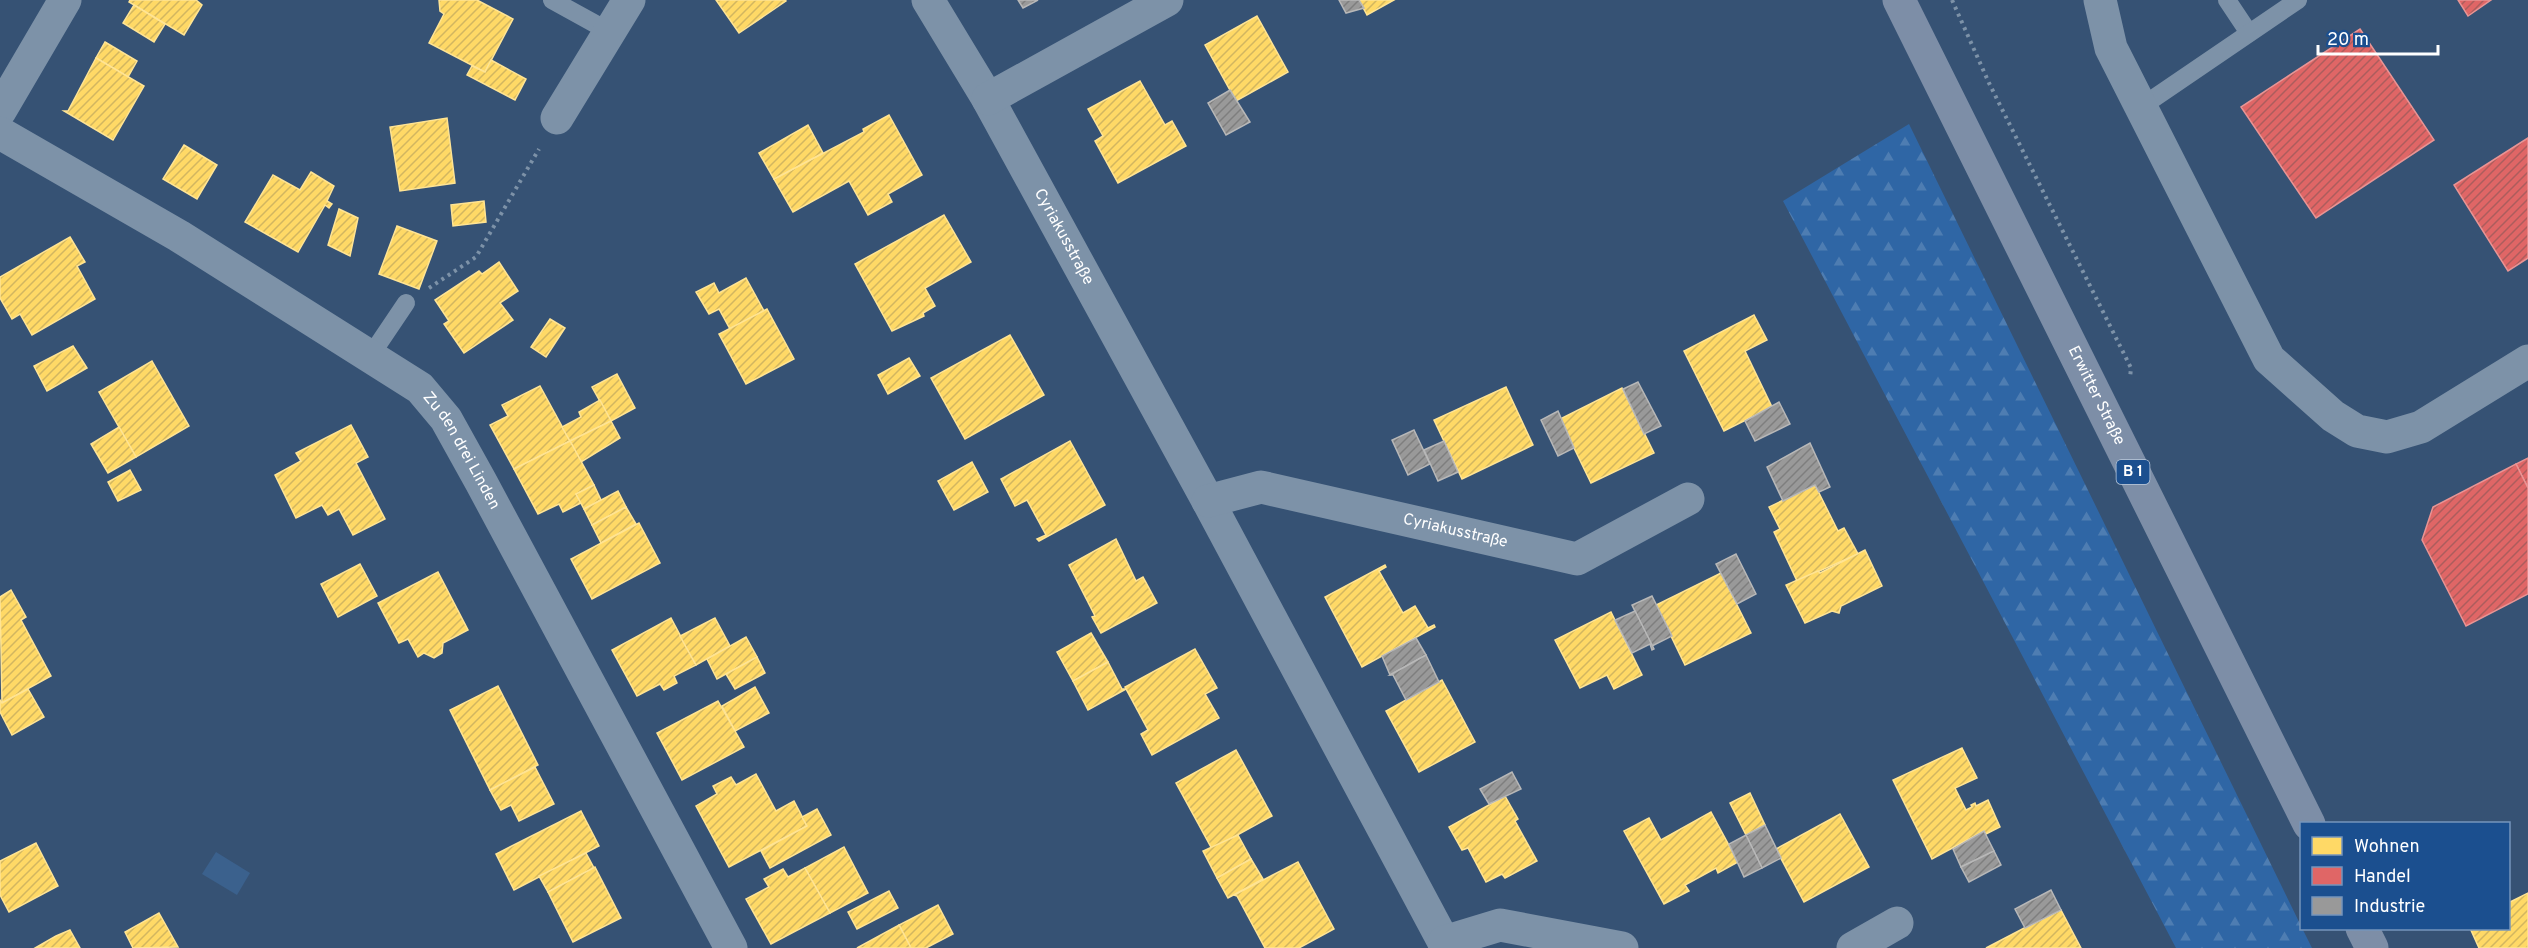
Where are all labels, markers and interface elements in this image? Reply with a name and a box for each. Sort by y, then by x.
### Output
scale bar [2318,18,2438,56]
text: 20 m [2327,29,2369,52]
street label: Cyriakusstraße [1029,185,1098,289]
street label: Erwitter Straße [2063,343,2129,449]
street label: Zu den drei Linden [418,388,504,513]
road number: B 1 [2116,460,2150,484]
street label: Cyriakusstraße [1401,510,1510,553]
legend [2300,822,2510,930]
text: Wohnen [2354,836,2420,859]
text: Handel [2354,866,2411,889]
text: Industrie [2354,896,2425,919]

